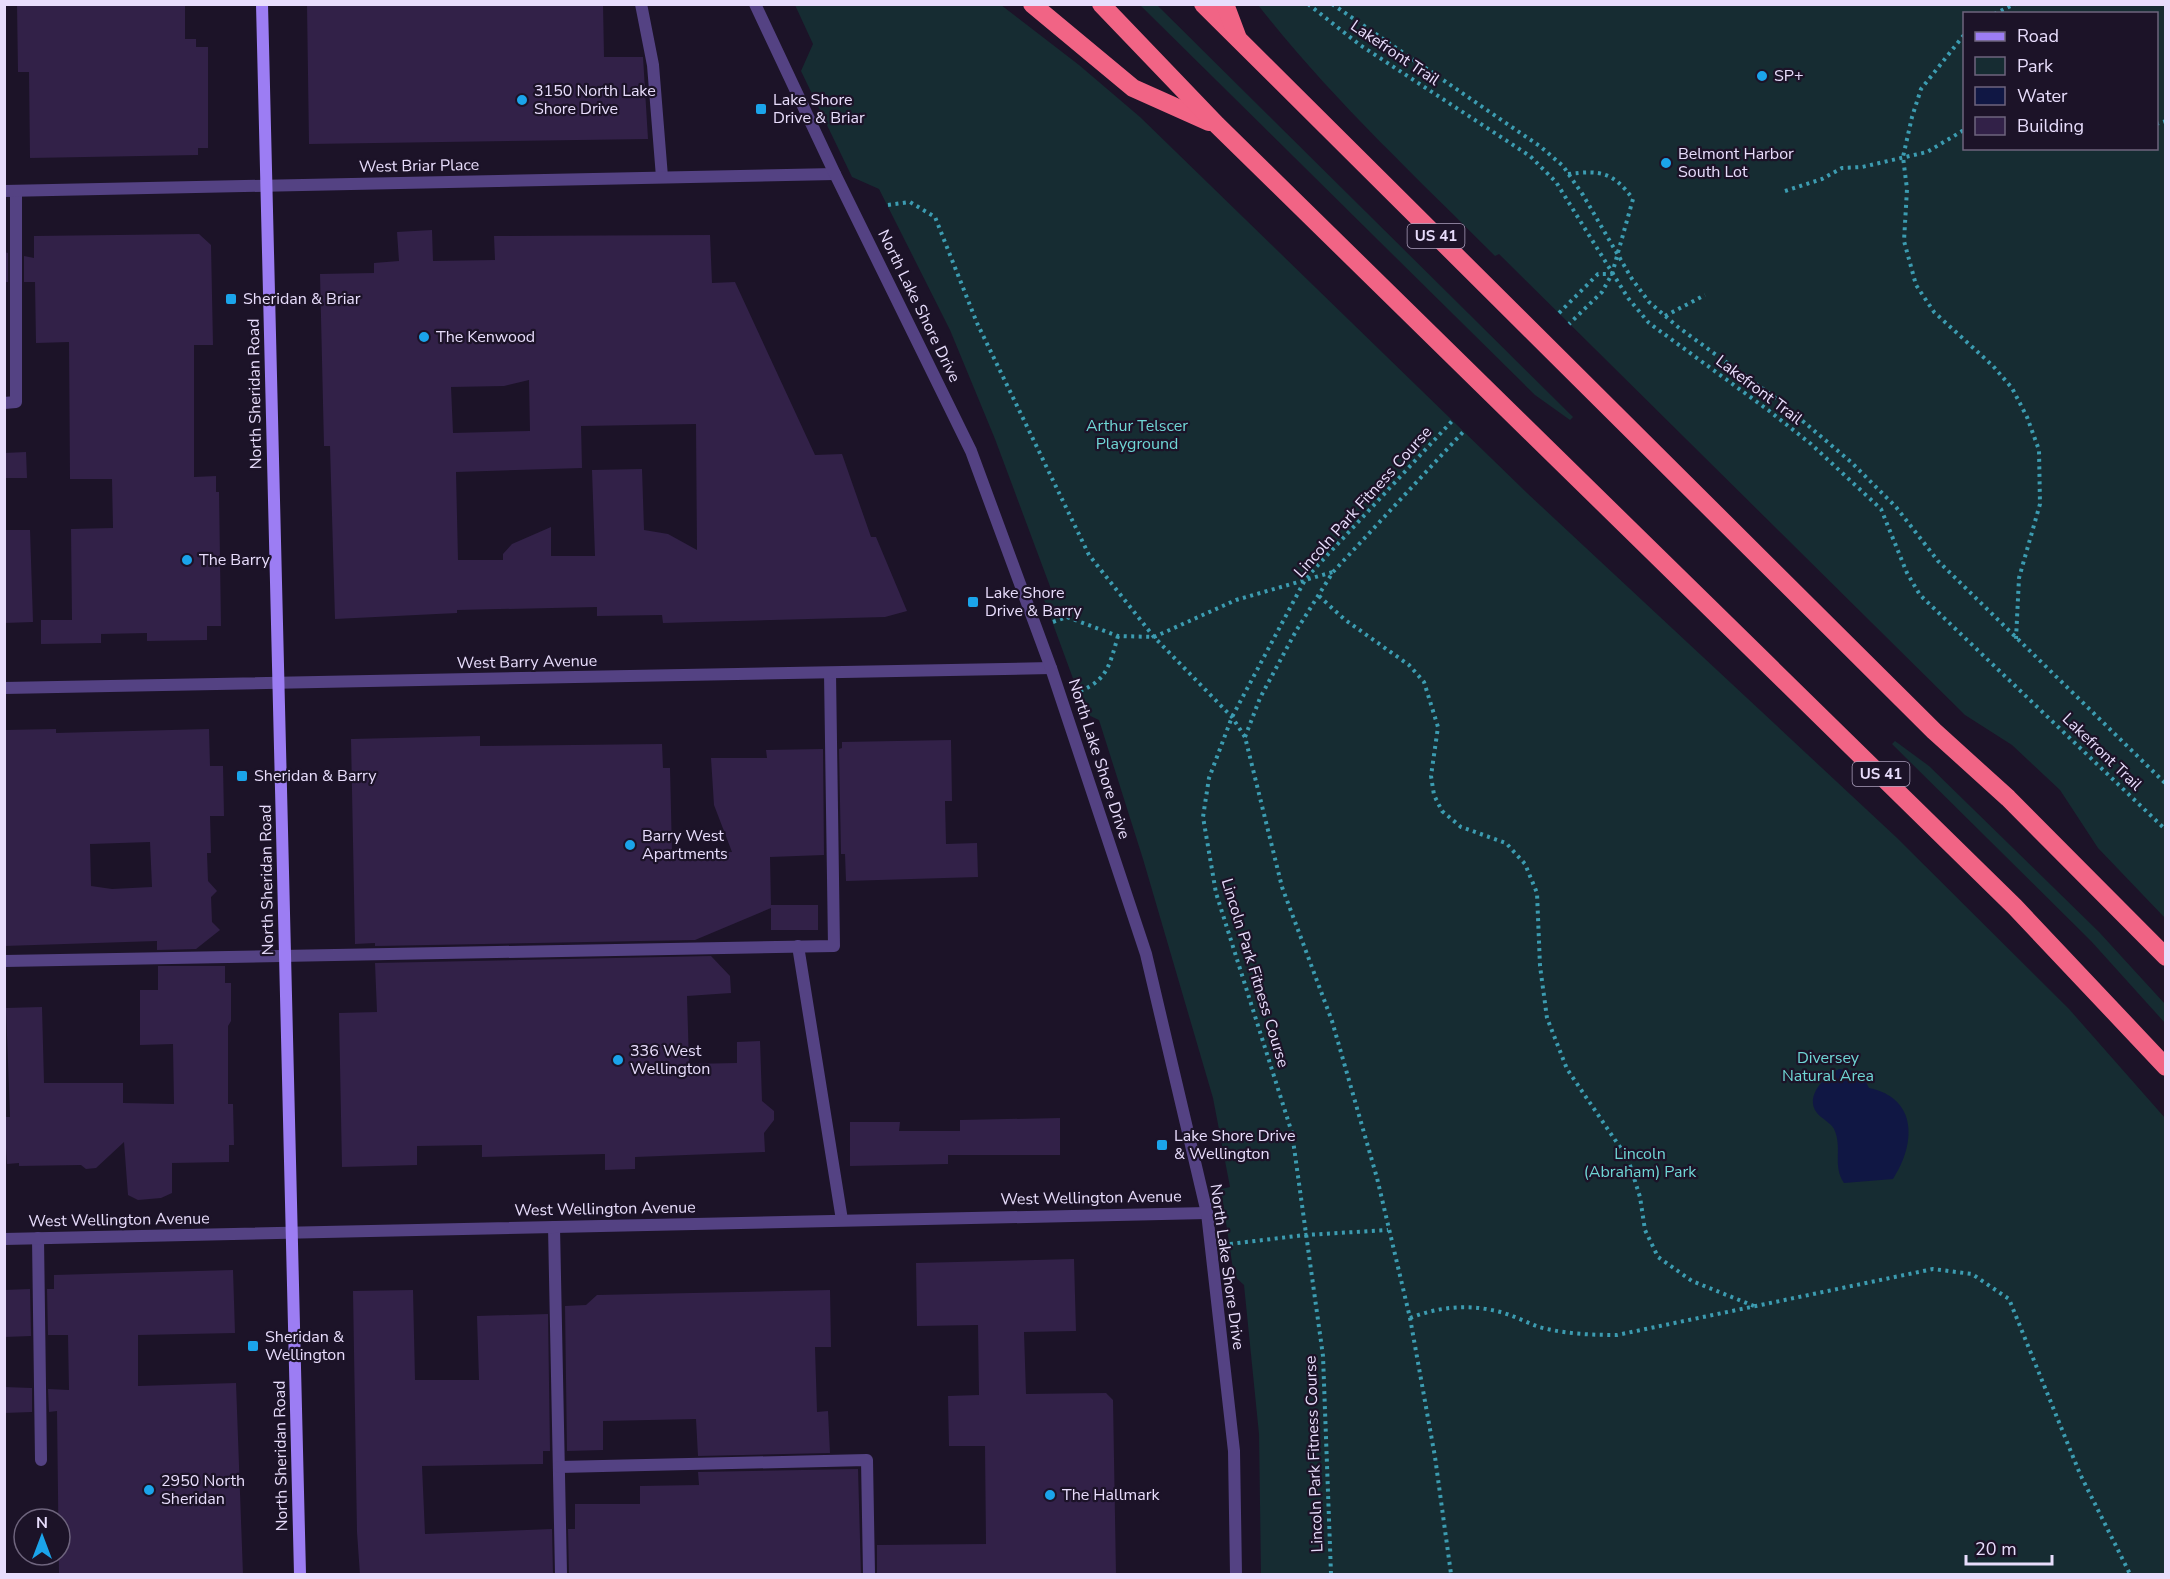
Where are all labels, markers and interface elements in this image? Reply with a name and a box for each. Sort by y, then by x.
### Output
legend [1963,12,2158,150]
street label: Lakefront Trail [1346,15,1444,91]
text: Road [2017,24,2059,48]
text: Park [2017,54,2054,78]
place label: SP+ [1774,65,1804,87]
marker: SP+ [1755,69,1769,83]
place label: 3150 North Lake Shore Drive [534,80,656,120]
text: Water [2017,84,2068,108]
place label: Lake Shore Drive & Briar [773,89,865,129]
marker: 3150 North Lake Shore Drive [515,93,529,107]
marker: Lake Shore Drive & Briar [754,102,768,116]
text: Building [2017,114,2084,138]
place label: Belmont Harbor South Lot [1678,143,1794,183]
street label: West Briar Place [359,154,479,178]
marker: Belmont Harbor South Lot [1659,156,1673,170]
road number: US 41 [1408,224,1464,248]
street label: North Lake Shore Drive [872,226,966,386]
place label: Sheridan & Briar [243,288,361,310]
marker: Sheridan & Briar [224,292,238,306]
street label: North Sheridan Road [243,318,267,470]
place label: The Kenwood [436,326,535,348]
marker: The Kenwood [417,330,431,344]
street label: Lakefront Trail [1711,350,1807,430]
park label: Arthur Telscer Playground [1086,415,1188,455]
street label: Lincoln Park Fitness Course [1289,422,1437,582]
place label: The Barry [199,549,271,571]
marker: The Barry [180,553,194,567]
place label: Lake Shore Drive & Barry [985,582,1082,622]
marker: Lake Shore Drive & Barry [966,595,980,609]
street label: West Barry Avenue [457,650,597,674]
street label: North Lake Shore Drive [1063,676,1135,842]
street label: Lakefront Trail [2057,708,2147,796]
road number: US 41 [1852,762,1910,786]
place label: Sheridan & Barry [254,765,377,787]
marker: Sheridan & Barry [235,769,249,783]
street label: North Sheridan Road [255,804,279,956]
place label: Barry West Apartments [642,825,728,865]
marker: Barry West Apartments [623,838,637,852]
street label: Lincoln Park Fitness Course [1216,876,1294,1070]
place label: 336 West Wellington [630,1040,710,1080]
park label: Diversey Natural Area [1782,1047,1874,1087]
marker: 336 West Wellington [611,1053,625,1067]
place label: Lake Shore Drive & Wellington [1174,1125,1296,1165]
marker: Lake Shore Drive & Wellington [1155,1138,1169,1152]
park label: Lincoln (Abraham) Park [1584,1143,1697,1183]
street label: North Lake Shore Drive [1204,1183,1250,1351]
street label: West Wellington Avenue [1000,1185,1182,1211]
street label: West Wellington Avenue [514,1196,696,1222]
street label: West Wellington Avenue [28,1207,210,1233]
place label: Sheridan & Wellington [265,1326,345,1366]
marker: Sheridan & Wellington [246,1339,260,1353]
street label: Lincoln Park Fitness Course [1300,1355,1328,1553]
street label: North Sheridan Road [269,1380,293,1532]
place label: 2950 North Sheridan [161,1470,245,1510]
marker: 2950 North Sheridan [142,1483,156,1497]
place label: The Hallmark [1062,1484,1160,1506]
marker: The Hallmark [1043,1488,1057,1502]
north arrow [12,1507,72,1567]
text: N [36,1512,48,1534]
scale bar [1966,1528,2052,1566]
text: 20 m [1975,1537,2017,1561]

